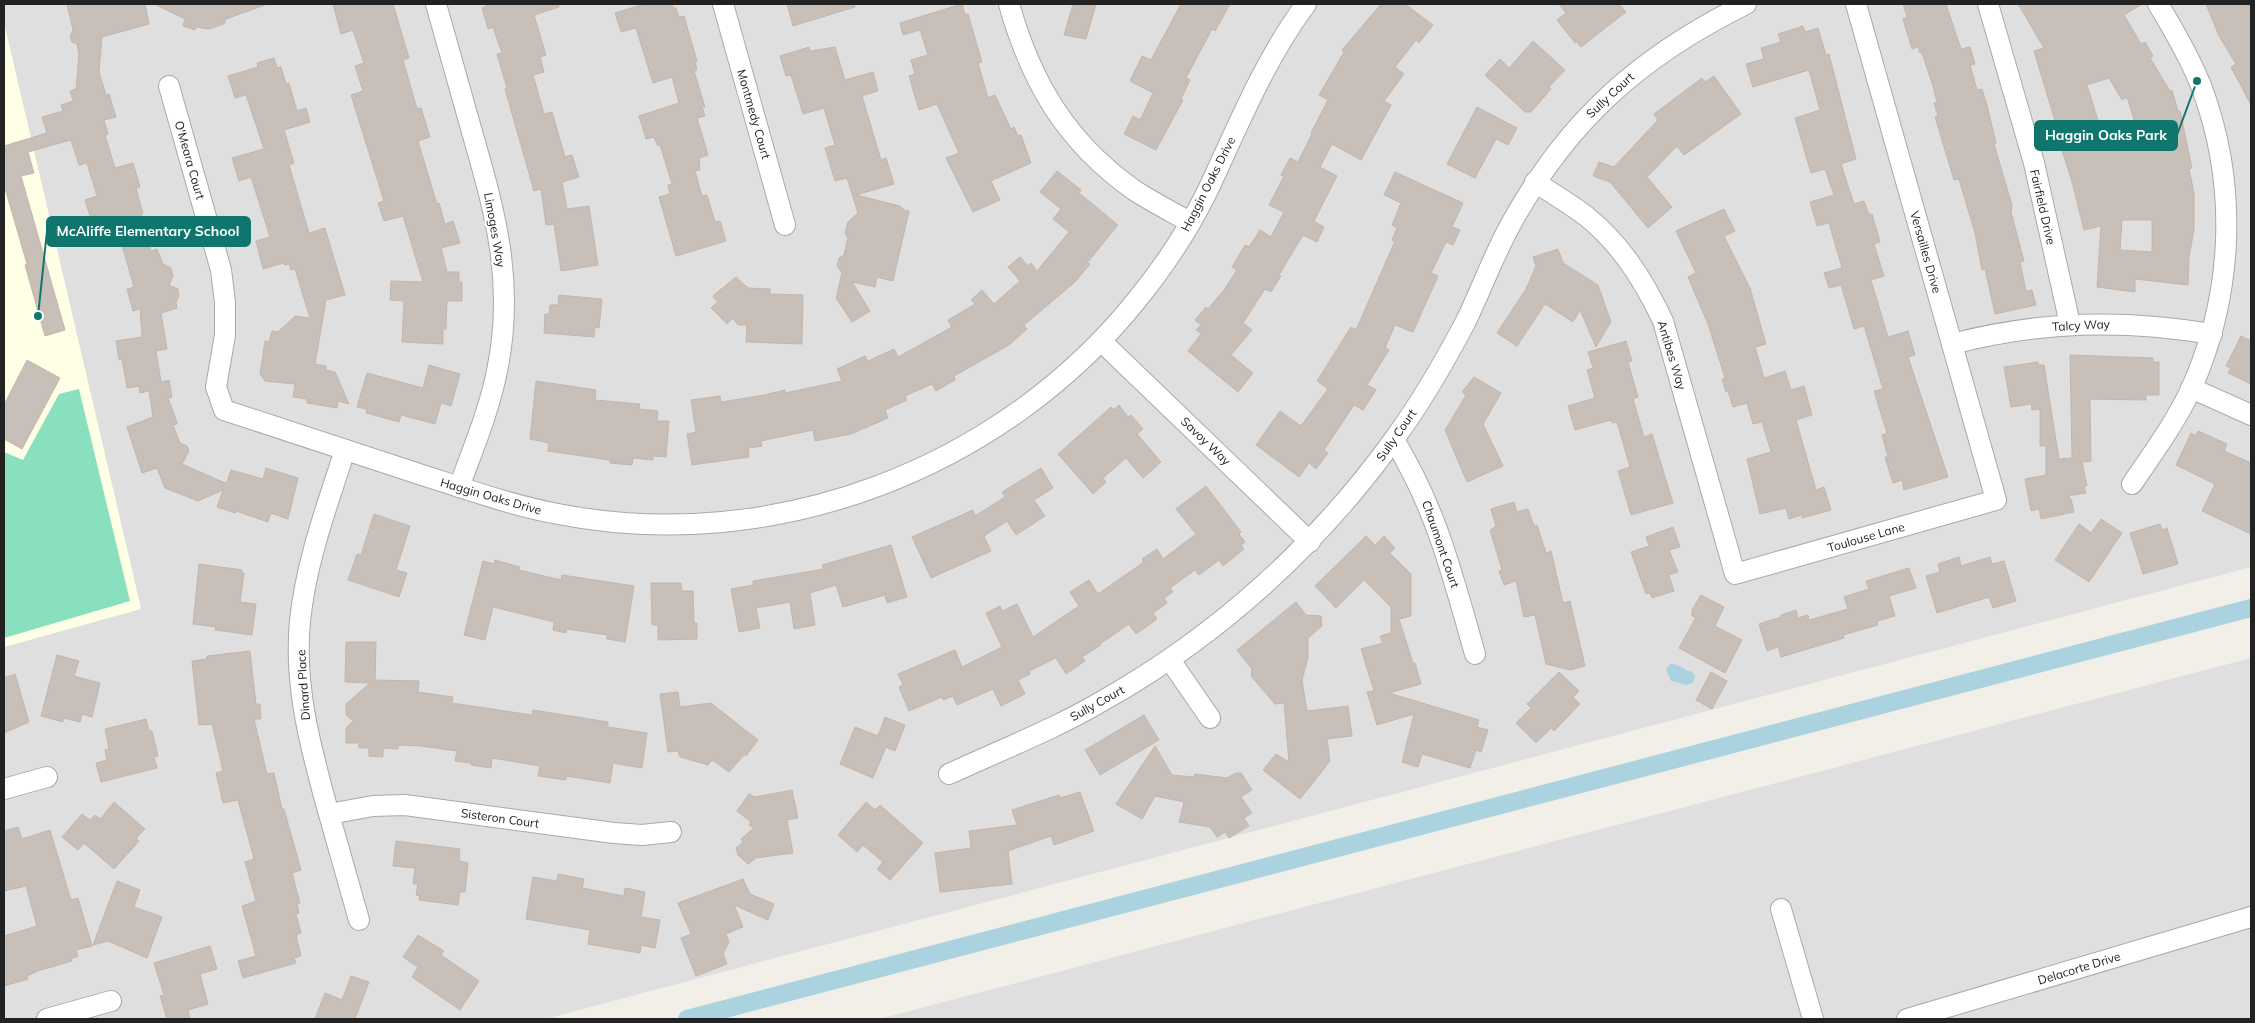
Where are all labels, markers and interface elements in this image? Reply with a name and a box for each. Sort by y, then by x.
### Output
street label: Montmedy Court [734,67,774,161]
street label: Sully Court [1583,69,1637,121]
street label: O'Meara Court [172,119,208,201]
callout: Haggin Oaks Park [2035,121,2177,150]
text: Haggin Oaks Park [2045,126,2167,144]
street label: Haggin Oaks Drive [1178,134,1238,234]
street label: Fairfield Drive [2027,168,2059,246]
street label: Limoges Way [481,191,509,269]
street label: Versailles Drive [1907,209,1945,295]
callout: McAliffe Elementary School [47,217,250,246]
text: McAliffe Elementary School [57,222,239,240]
street label: Talcy Way [2052,316,2111,334]
street label: Antibes Way [1654,318,1690,392]
street label: Sully Court [1373,406,1419,464]
street label: Savoy Way [1178,414,1234,469]
street label: Haggin Oaks Drive [439,474,543,518]
street label: Chaumont Court [1419,498,1463,590]
street label: Toulouse Lane [1826,519,1906,555]
street label: Dinard Place [293,649,313,721]
street label: Sully Court [1067,682,1127,724]
street label: Sisteron Court [460,805,540,831]
street label: Delacorte Drive [2036,948,2122,988]

